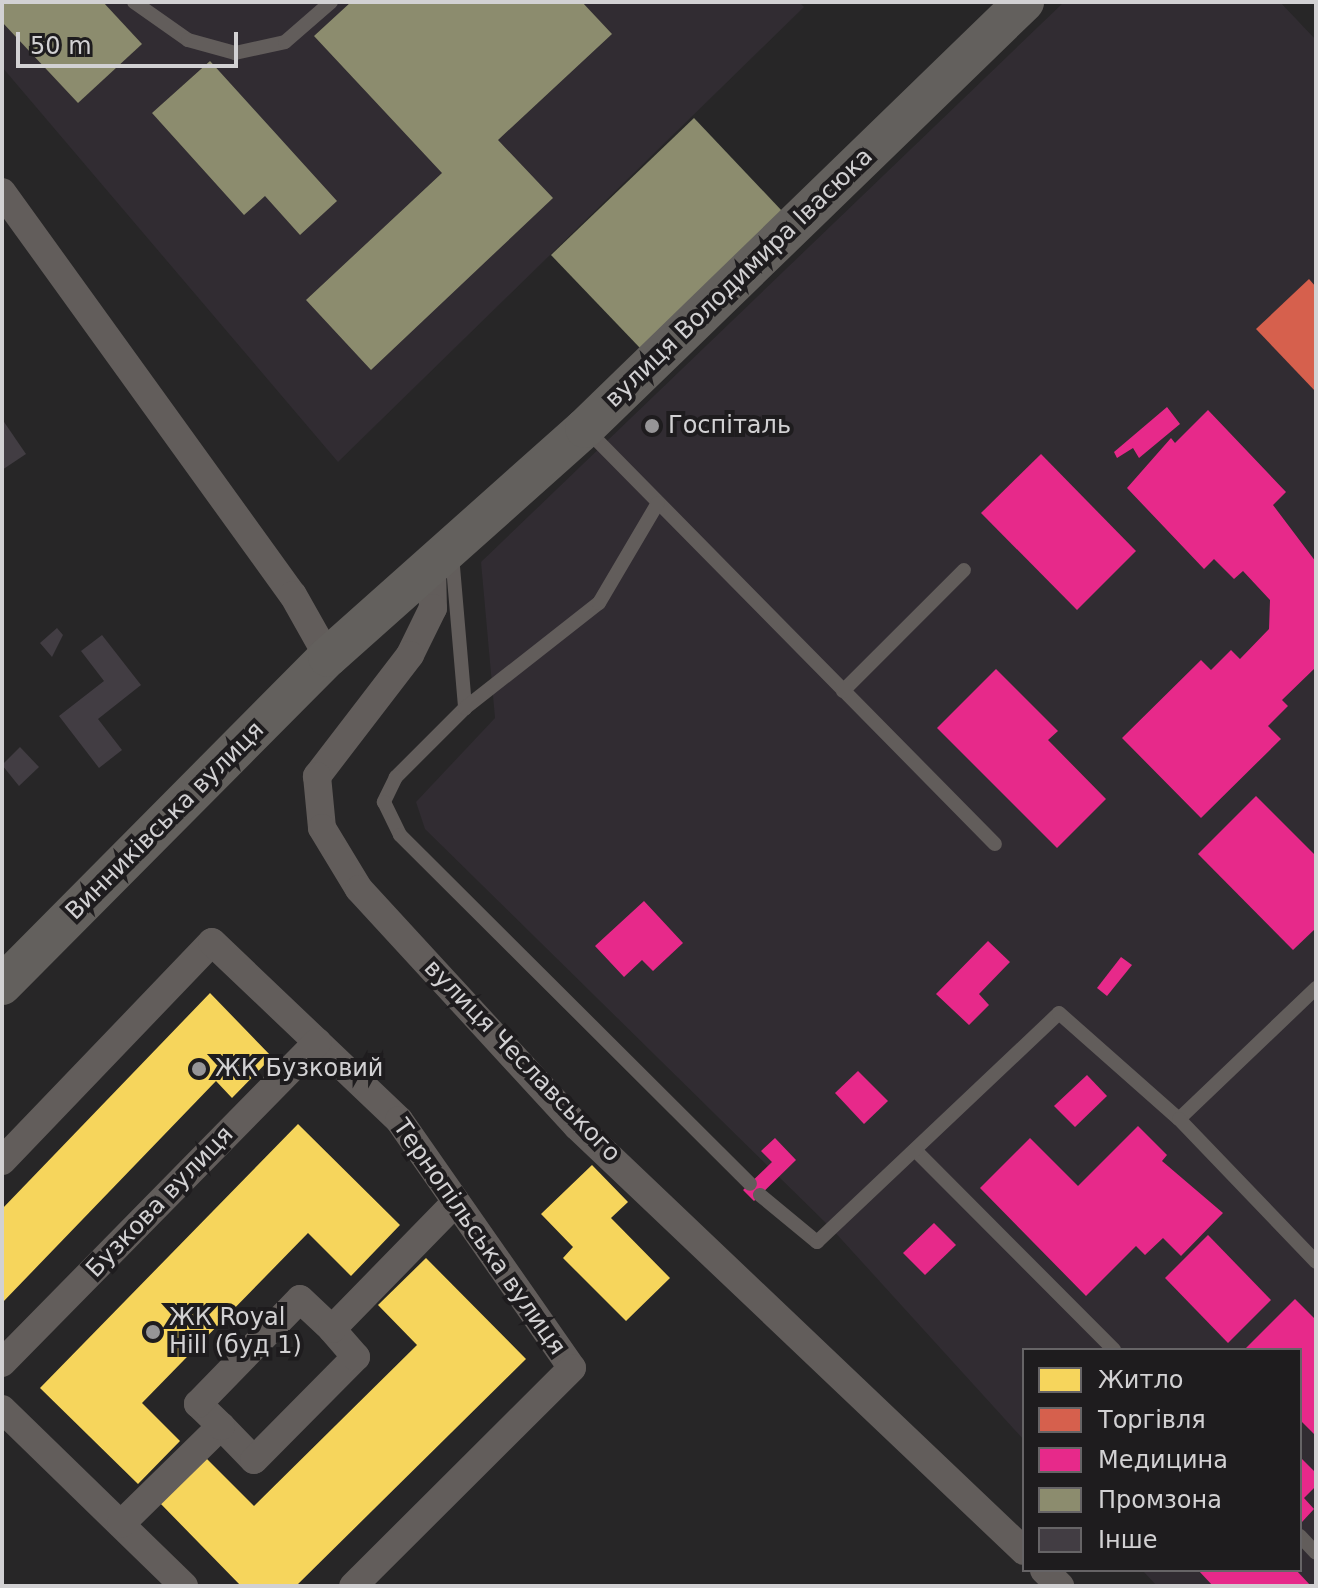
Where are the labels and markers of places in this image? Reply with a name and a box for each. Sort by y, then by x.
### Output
place label: Госпіталь [668,412,791,440]
marker: Госпіталь [643,417,661,435]
place label: ЖК Бузковий [215,1055,383,1083]
marker: ЖК Бузковий [190,1060,208,1078]
place label: ЖК Royal Hill (буд 1) [169,1304,302,1360]
marker: ЖК Royal Hill (буд 1) [144,1323,162,1341]

